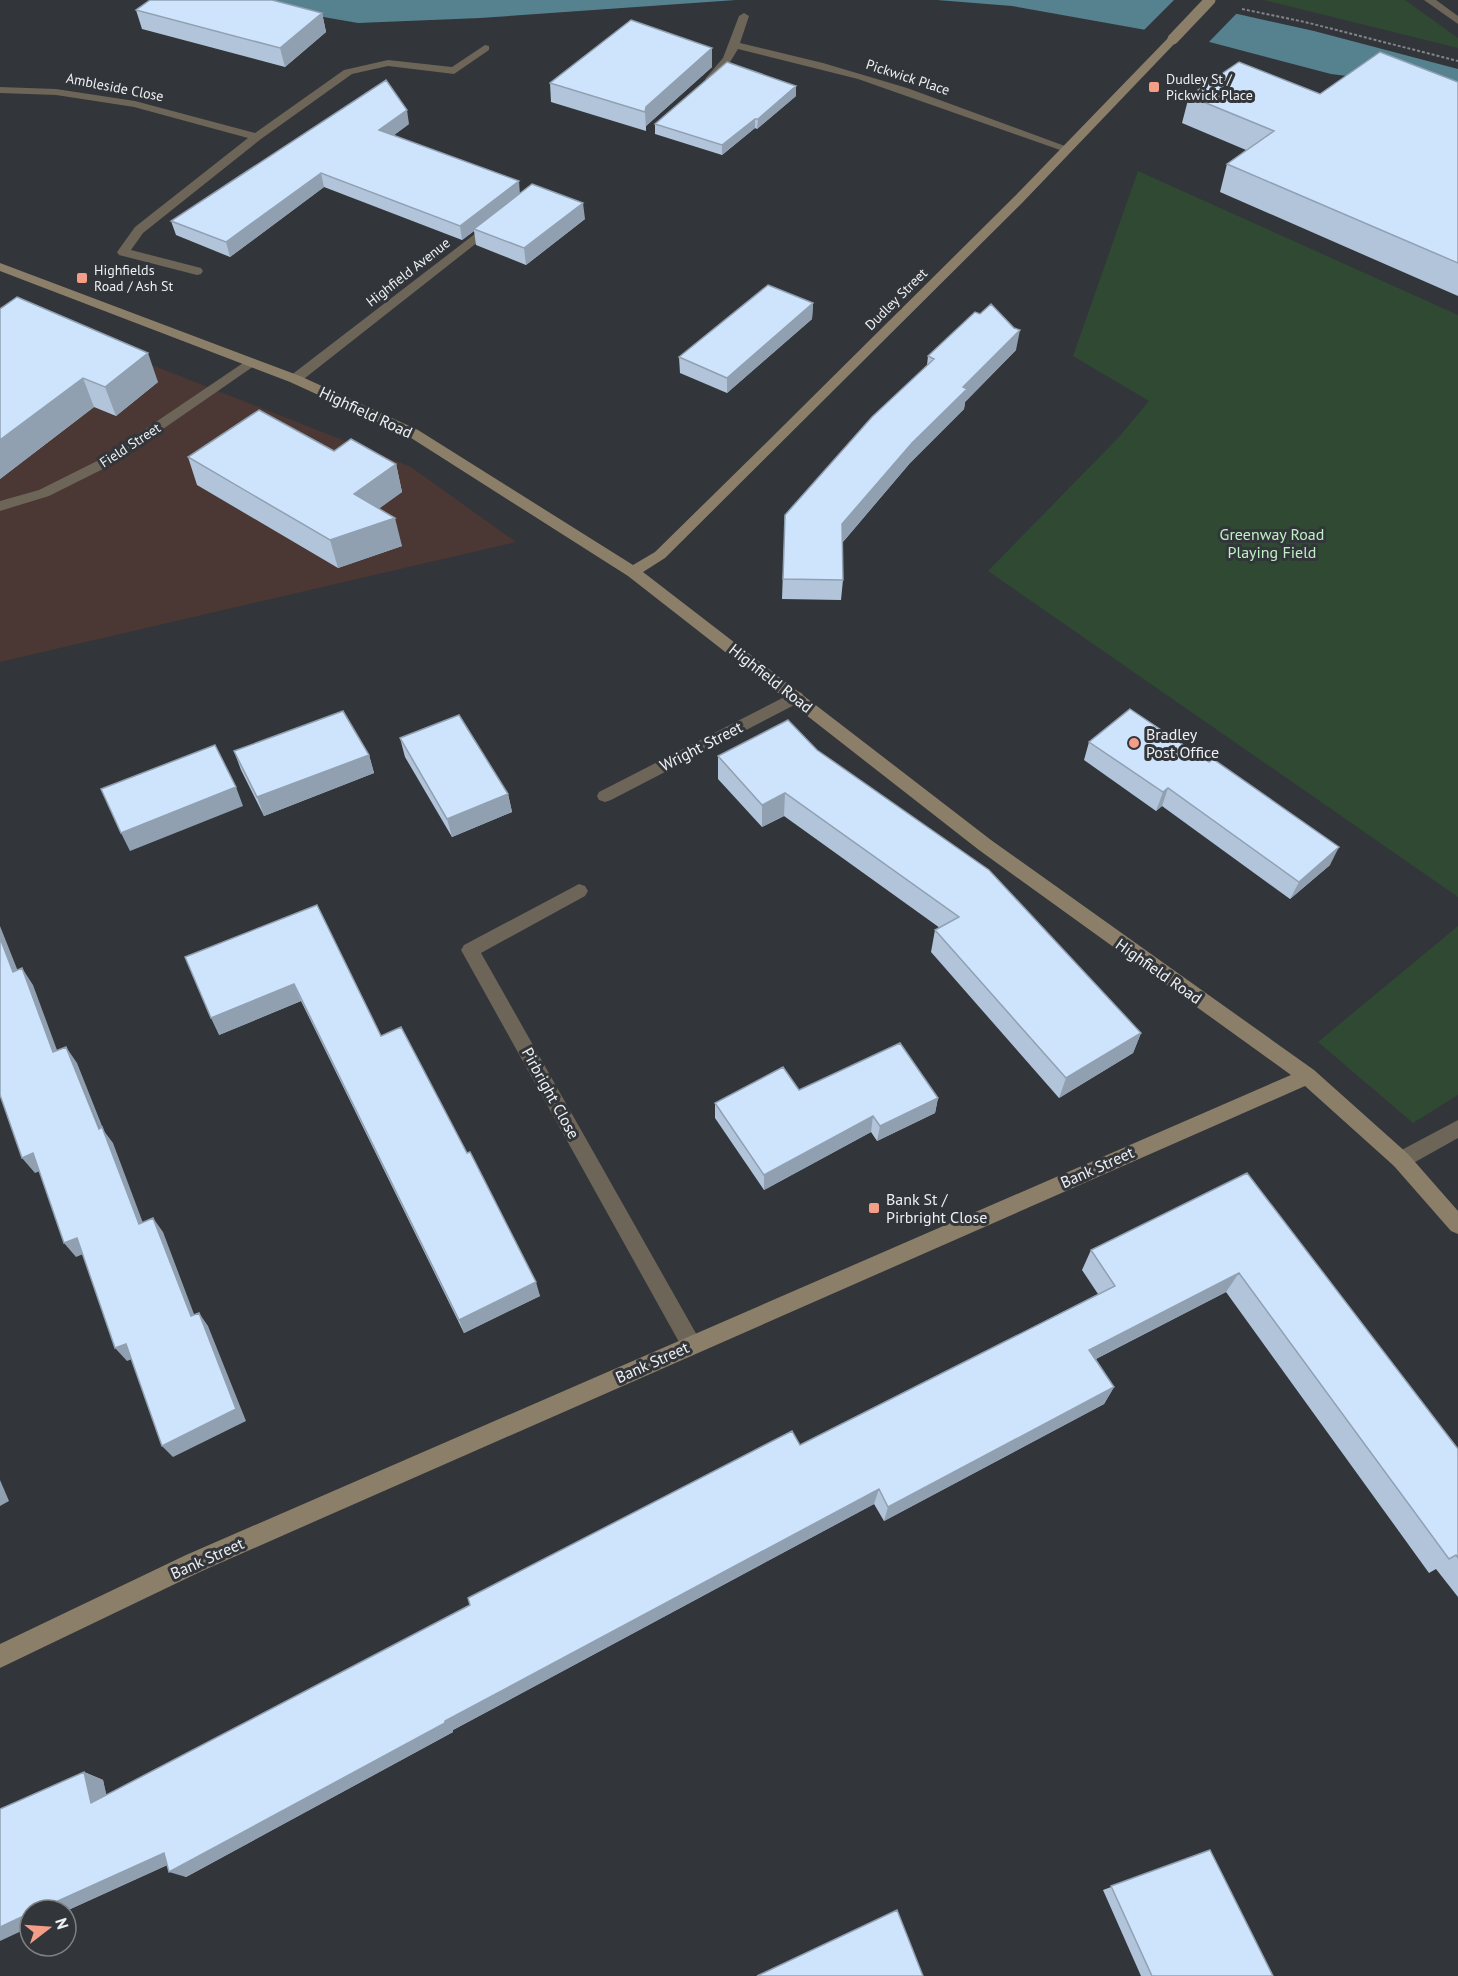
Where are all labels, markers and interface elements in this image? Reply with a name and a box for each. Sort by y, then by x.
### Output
street label: Pickwick Place [864,55,952,99]
street label: Ambleside Close [65,69,165,105]
place label: Dudley St / Pickwick Place [1166,70,1253,104]
marker: Dudley St / Pickwick Place [1147,80,1161,94]
street label: Highfield Avenue [362,234,454,310]
place label: Highfields Road / Ash St [94,261,174,295]
street label: Dudley Street [861,264,931,334]
marker: Highfields Road / Ash St [75,271,89,285]
street label: Highfield Road [316,382,416,442]
street label: Field Street [96,418,164,471]
park label: Greenway Road Playing Field [1220,524,1324,562]
street label: Highfield Road [725,639,817,717]
street label: Wright Street [656,716,746,775]
place label: Bradley Post Office [1146,724,1219,762]
marker: Bradley Post Office [1127,736,1141,750]
street label: Highfield Road [1112,934,1206,1008]
street label: Pirbright Close [518,1044,584,1142]
street label: Bank Street [1057,1142,1137,1192]
place label: Bank St / Pirbright Close [886,1189,987,1227]
marker: Bank St / Pirbright Close [867,1201,881,1215]
street label: Bank Street [612,1337,692,1387]
street label: Bank Street [167,1533,247,1583]
north arrow [18,1898,78,1958]
text: N [51,1916,73,1932]

